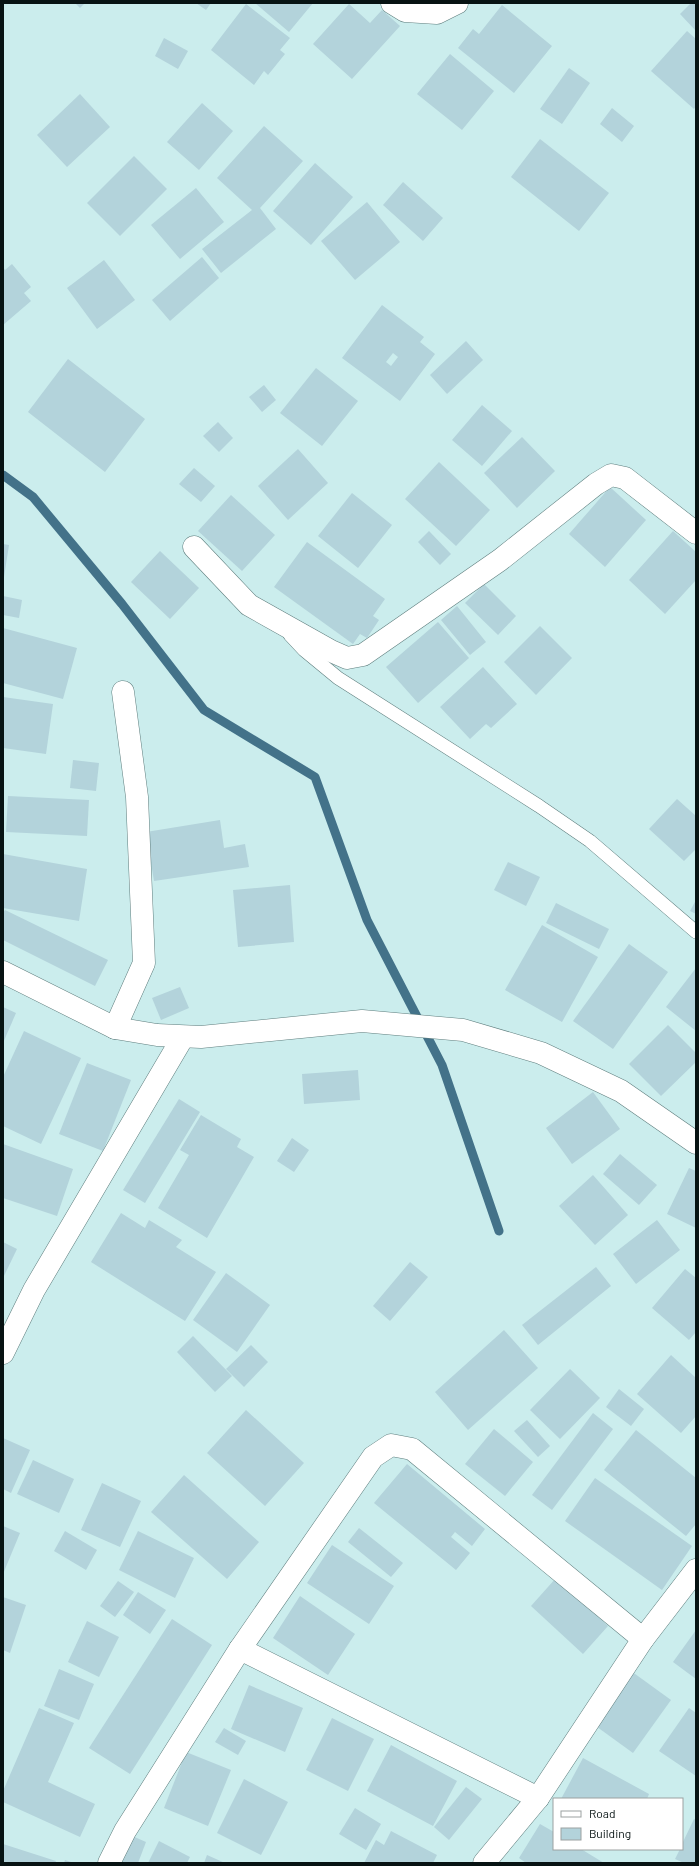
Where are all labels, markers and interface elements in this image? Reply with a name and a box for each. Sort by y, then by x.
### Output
legend [553,1798,683,1850]
text: Road [589,1806,616,1820]
text: Building [589,1826,631,1840]

